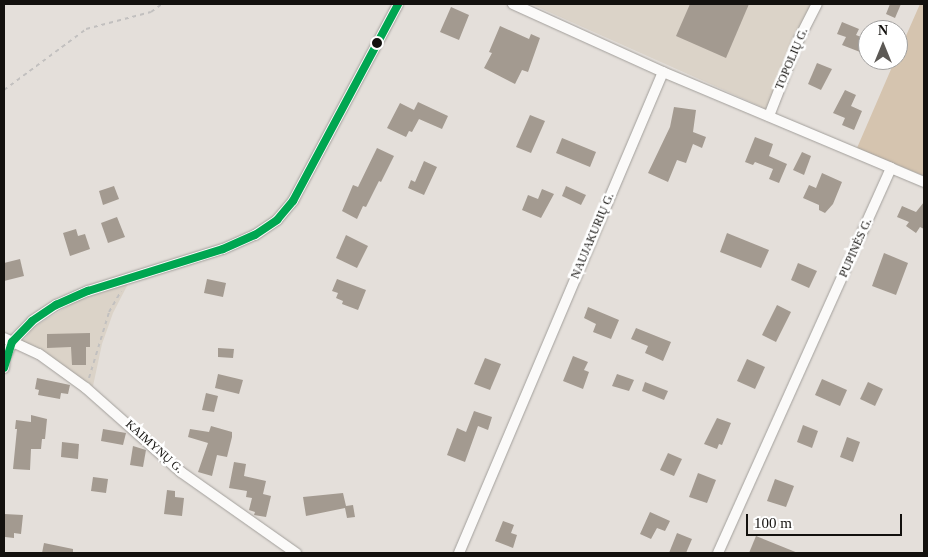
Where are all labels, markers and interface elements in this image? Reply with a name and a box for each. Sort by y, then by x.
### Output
north arrow [858,20,908,70]
text: N [878,23,888,38]
street label: TOPOLIŲ G. [773,26,811,92]
unlabelled marker [372,38,382,48]
street label: NAUJAKURIŲ G. [568,191,618,281]
street label: PUPINĖS G. [837,216,875,280]
street label: KAIMYNŲ G. [122,417,186,477]
scale bar [748,504,904,536]
text: 100 m [754,515,792,531]

